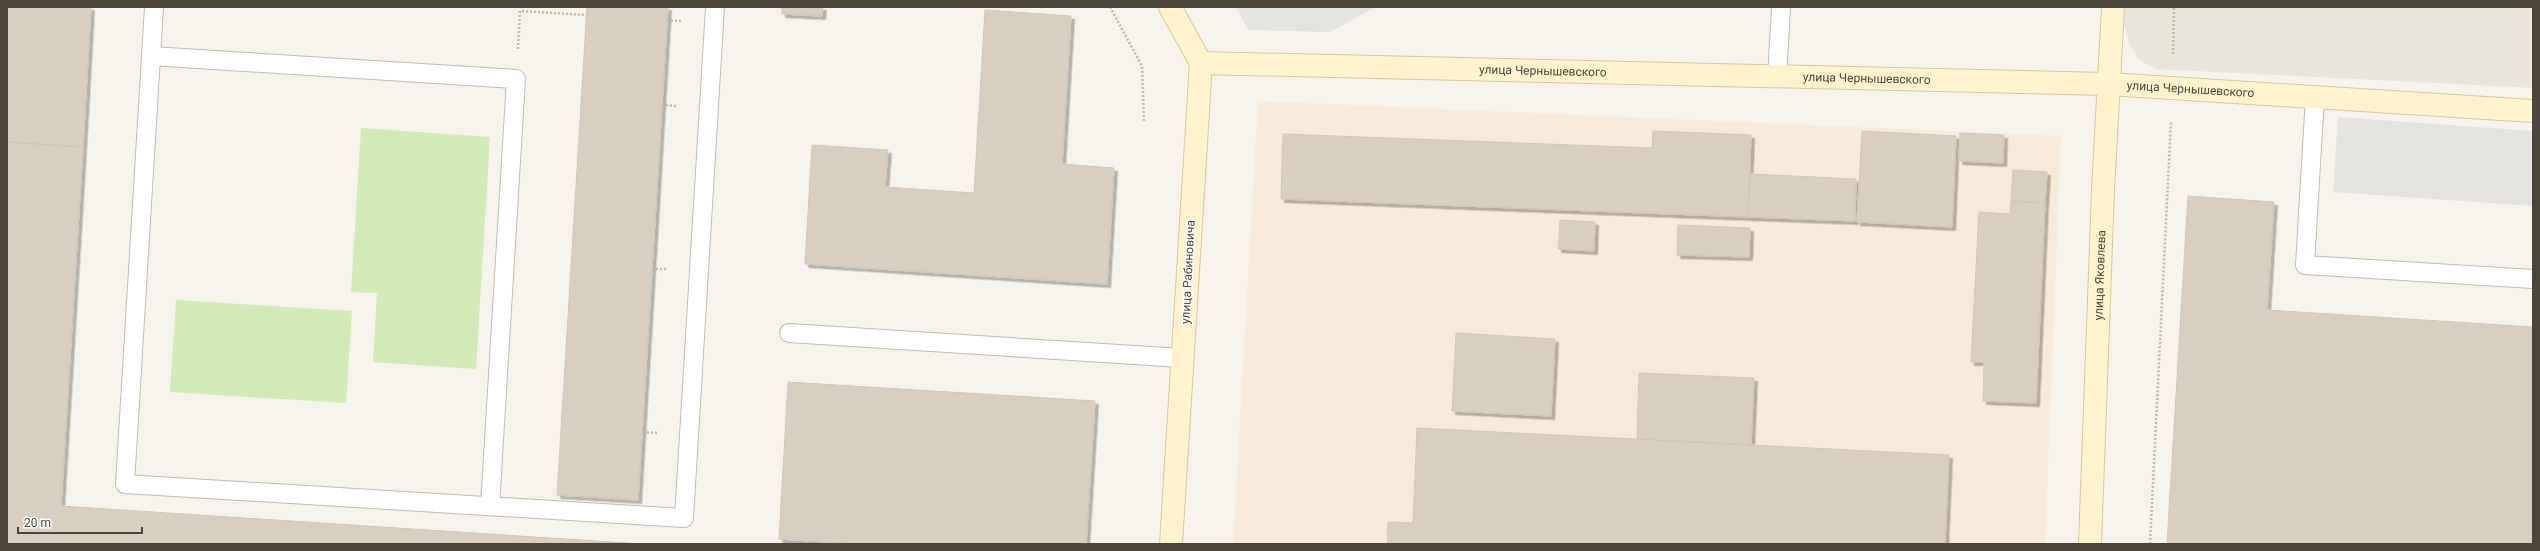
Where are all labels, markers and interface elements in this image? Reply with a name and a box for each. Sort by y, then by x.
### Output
street label: улица Чернышевского [1479,62,1607,79]
street label: улица Чернышевского [1803,70,1931,87]
street label: улица Чернышевского [2126,78,2255,100]
street label: улица Рабиновича [1178,220,1198,324]
street label: улица Яковлева [2091,230,2109,321]
scale bar [18,509,142,535]
text: 20 m [24,516,51,530]

